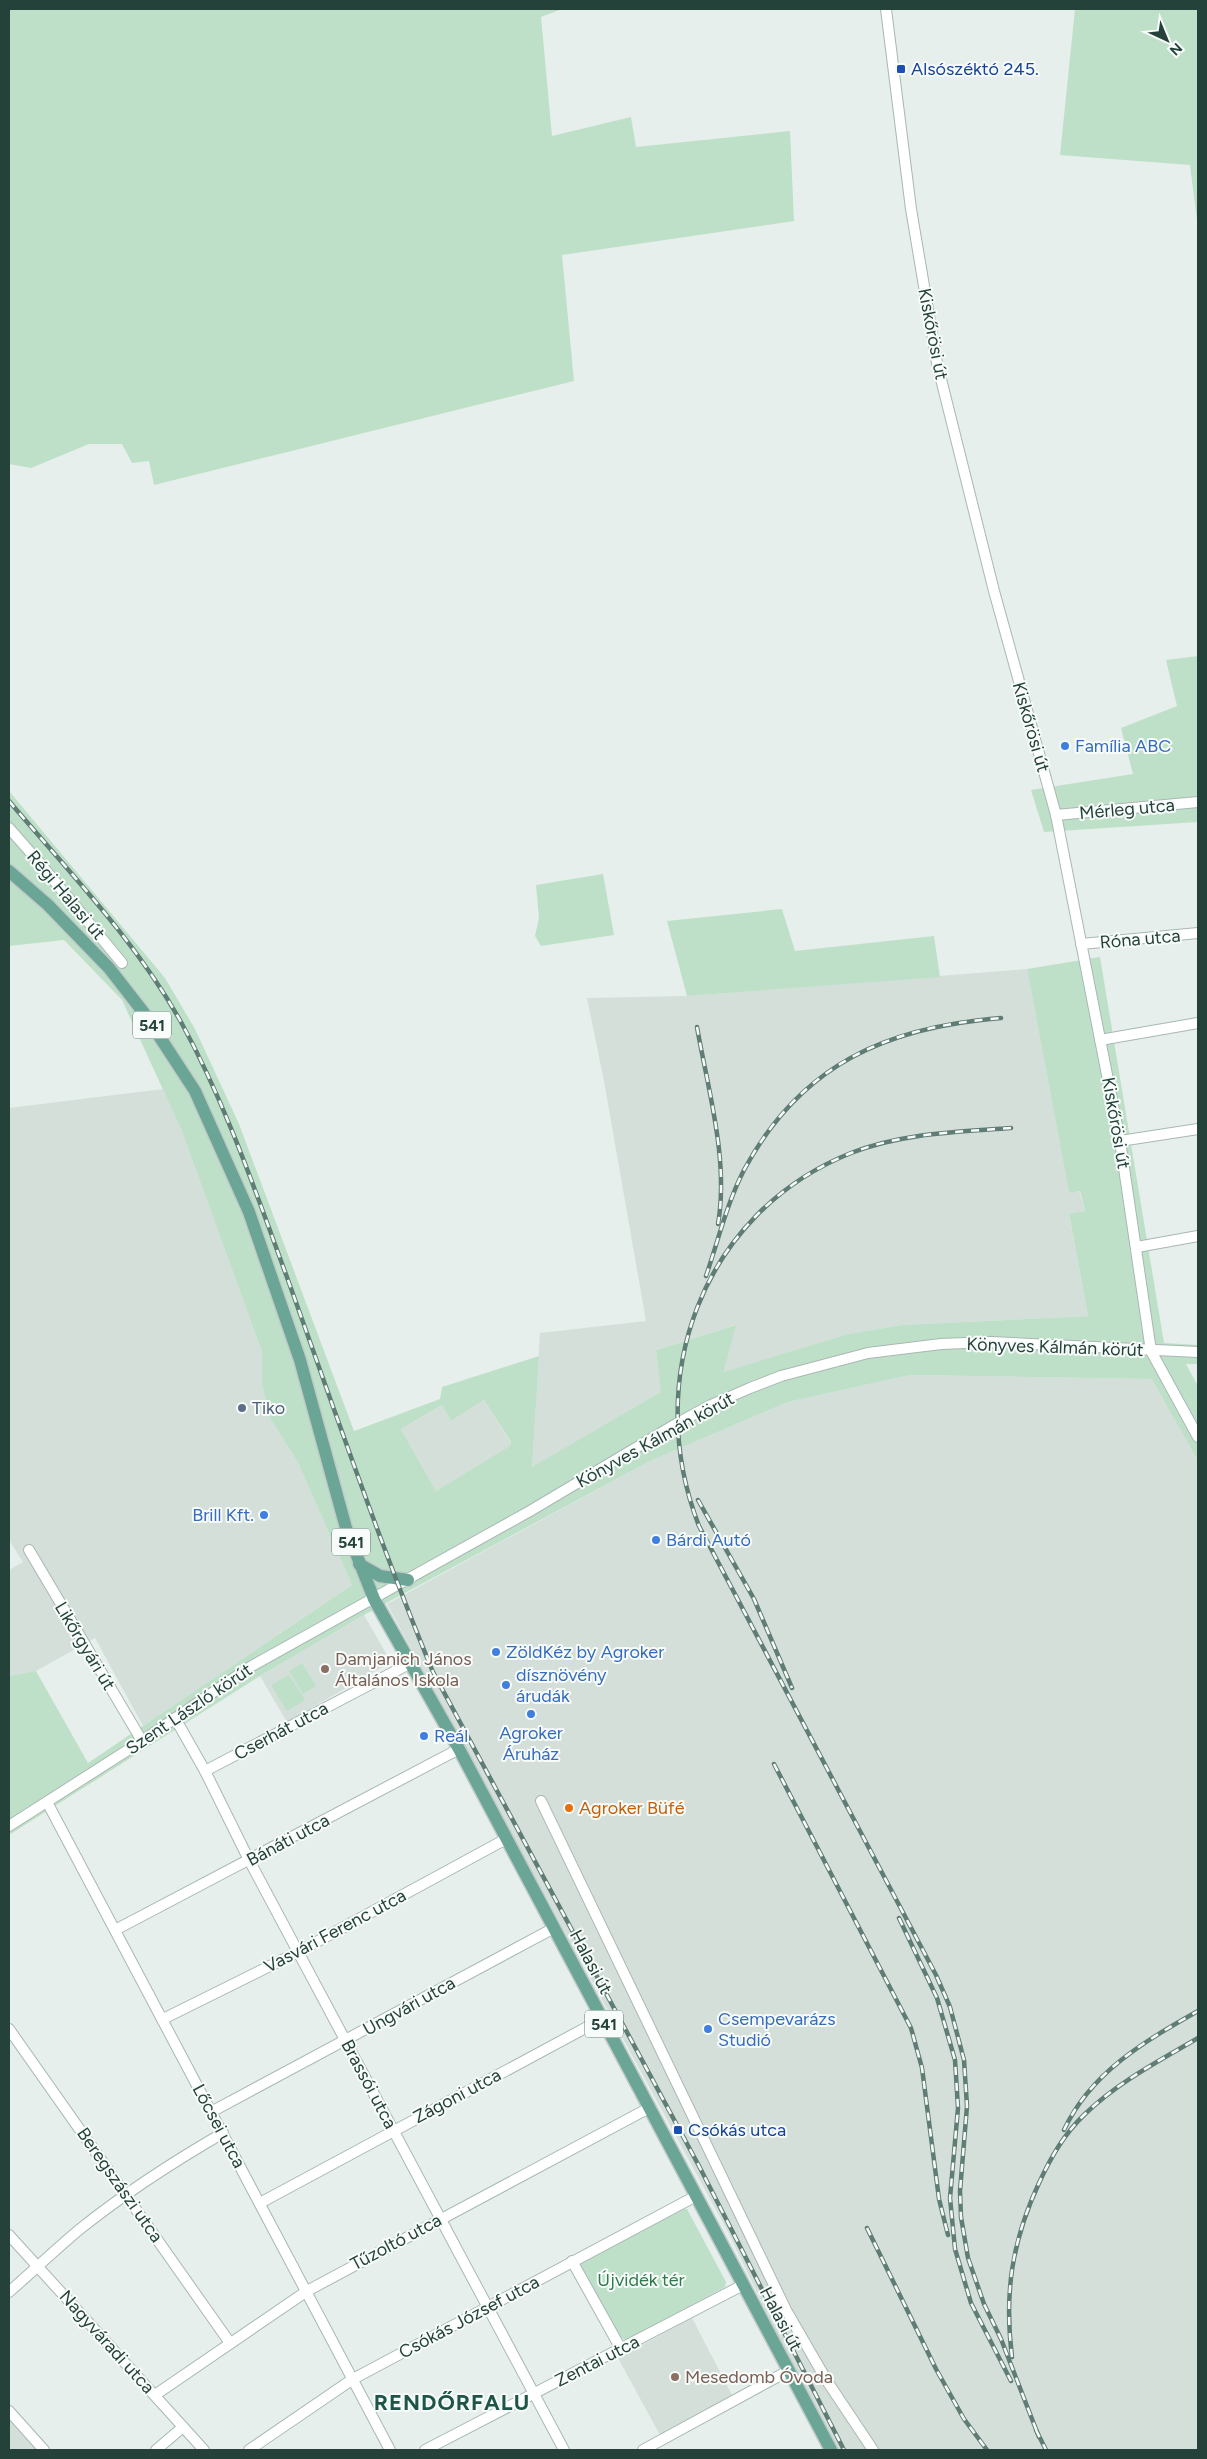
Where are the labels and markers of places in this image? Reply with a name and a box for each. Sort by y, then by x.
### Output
place label: Alsószéktó 245. [911,58,1039,80]
marker: Alsószéktó 245. [895,63,907,75]
place label: Família ABC [1075,735,1171,757]
marker: Família ABC [1059,740,1071,752]
place label: Tiko [252,1397,285,1419]
marker: Tiko [236,1402,248,1414]
place label: Brill Kft. [192,1504,254,1526]
marker: Brill Kft. [258,1509,270,1521]
place label: Bárdi Autó [666,1529,751,1551]
marker: Bárdi Autó [650,1534,662,1546]
place label: ZöldKéz by Agroker [506,1641,664,1663]
marker: ZöldKéz by Agroker [490,1646,502,1658]
place label: Damjanich János Általános Iskola [335,1648,472,1691]
marker: Damjanich János Általános Iskola [319,1663,331,1675]
place label: dísznövény árudák [516,1664,607,1707]
marker: dísznövény árudák [500,1679,512,1691]
marker: Agroker Áruház [525,1708,537,1720]
place label: Agroker Áruház [499,1722,563,1765]
place label: Reál [434,1725,468,1747]
marker: Reál [418,1730,430,1742]
place label: Agroker Büfé [579,1797,685,1819]
marker: Agroker Büfé [563,1802,575,1814]
place label: Csempevarázs Studió [718,2008,836,2051]
marker: Csempevarázs Studió [702,2023,714,2035]
place label: Csókás utca [688,2119,786,2141]
marker: Csókás utca [672,2124,684,2136]
place label: Mesedomb Óvoda [685,2366,833,2388]
marker: Mesedomb Óvoda [669,2371,681,2383]

